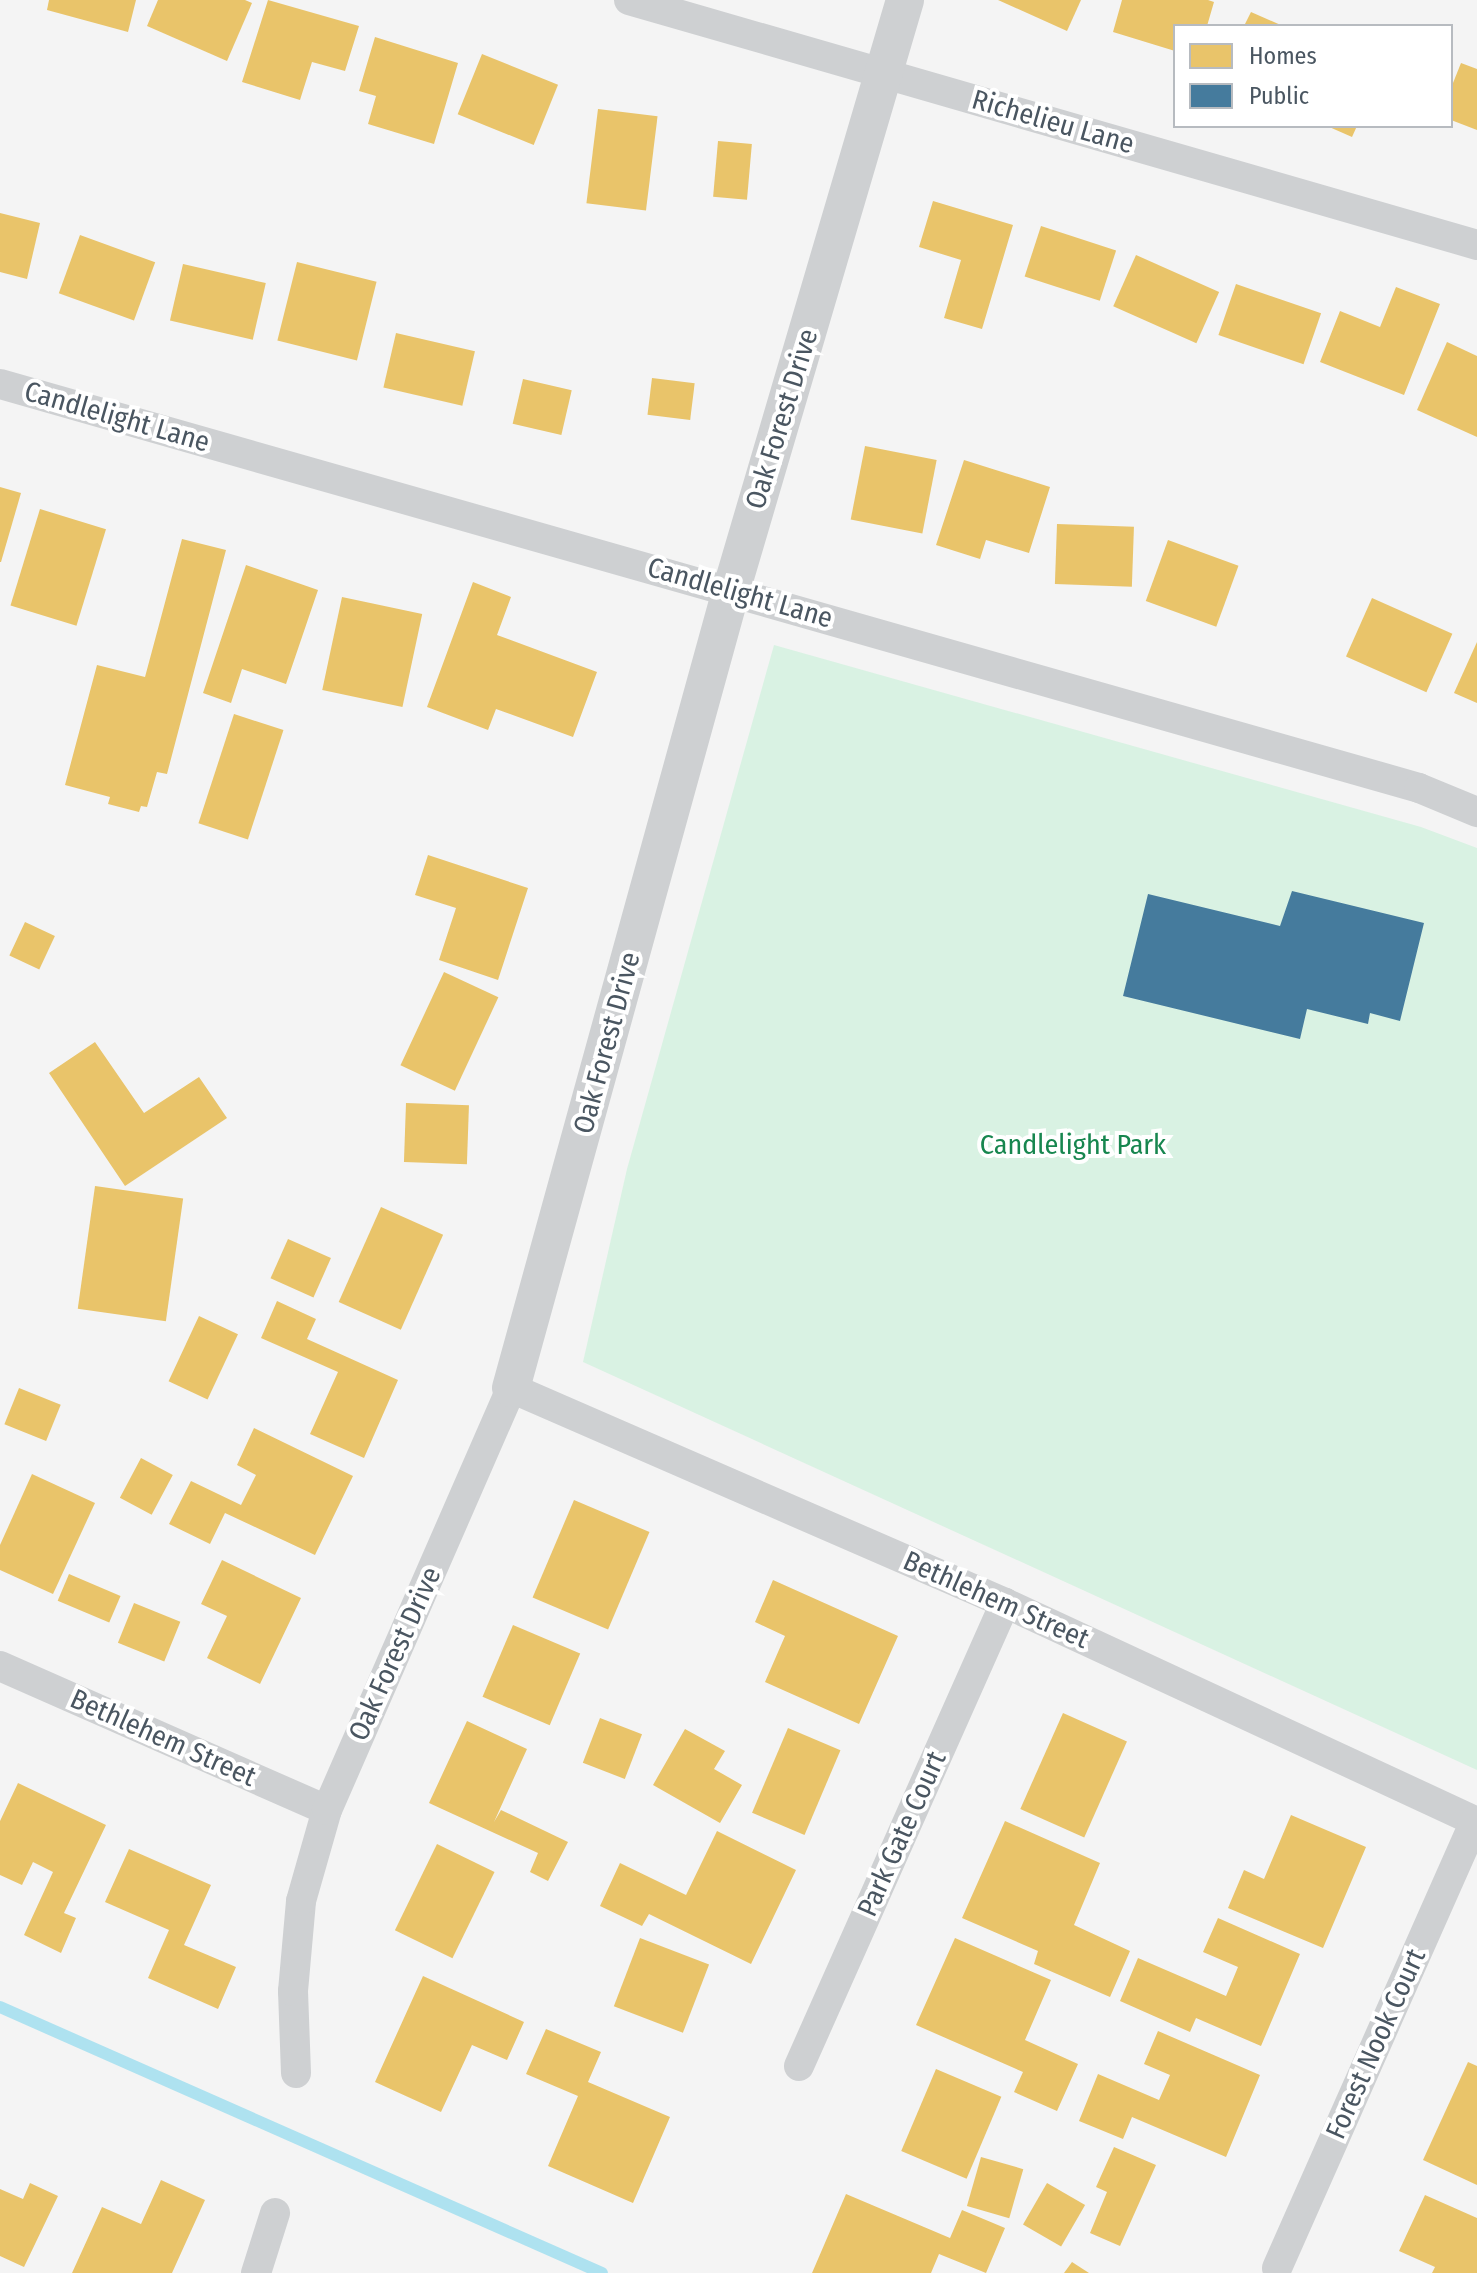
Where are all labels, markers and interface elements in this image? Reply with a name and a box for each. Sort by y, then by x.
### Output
legend [1173,24,1453,128]
text: Homes [1249,42,1317,70]
text: Public [1249,82,1309,110]
street label: Richelieu Lane [968,83,1138,161]
street label: Oak Forest Drive [739,325,825,513]
street label: Candlelight Lane [21,375,213,459]
street label: Candlelight Lane [644,551,836,635]
street label: Oak Forest Drive [567,949,647,1137]
park label: Candlelight Park [980,1128,1166,1162]
street label: Bethlehem Street [898,1544,1094,1656]
street label: Oak Forest Drive [342,1562,448,1746]
street label: Bethlehem Street [65,1682,261,1794]
street label: Park Gate Court [851,1746,953,1922]
street label: Forest Nook Court [1319,1944,1433,2144]

